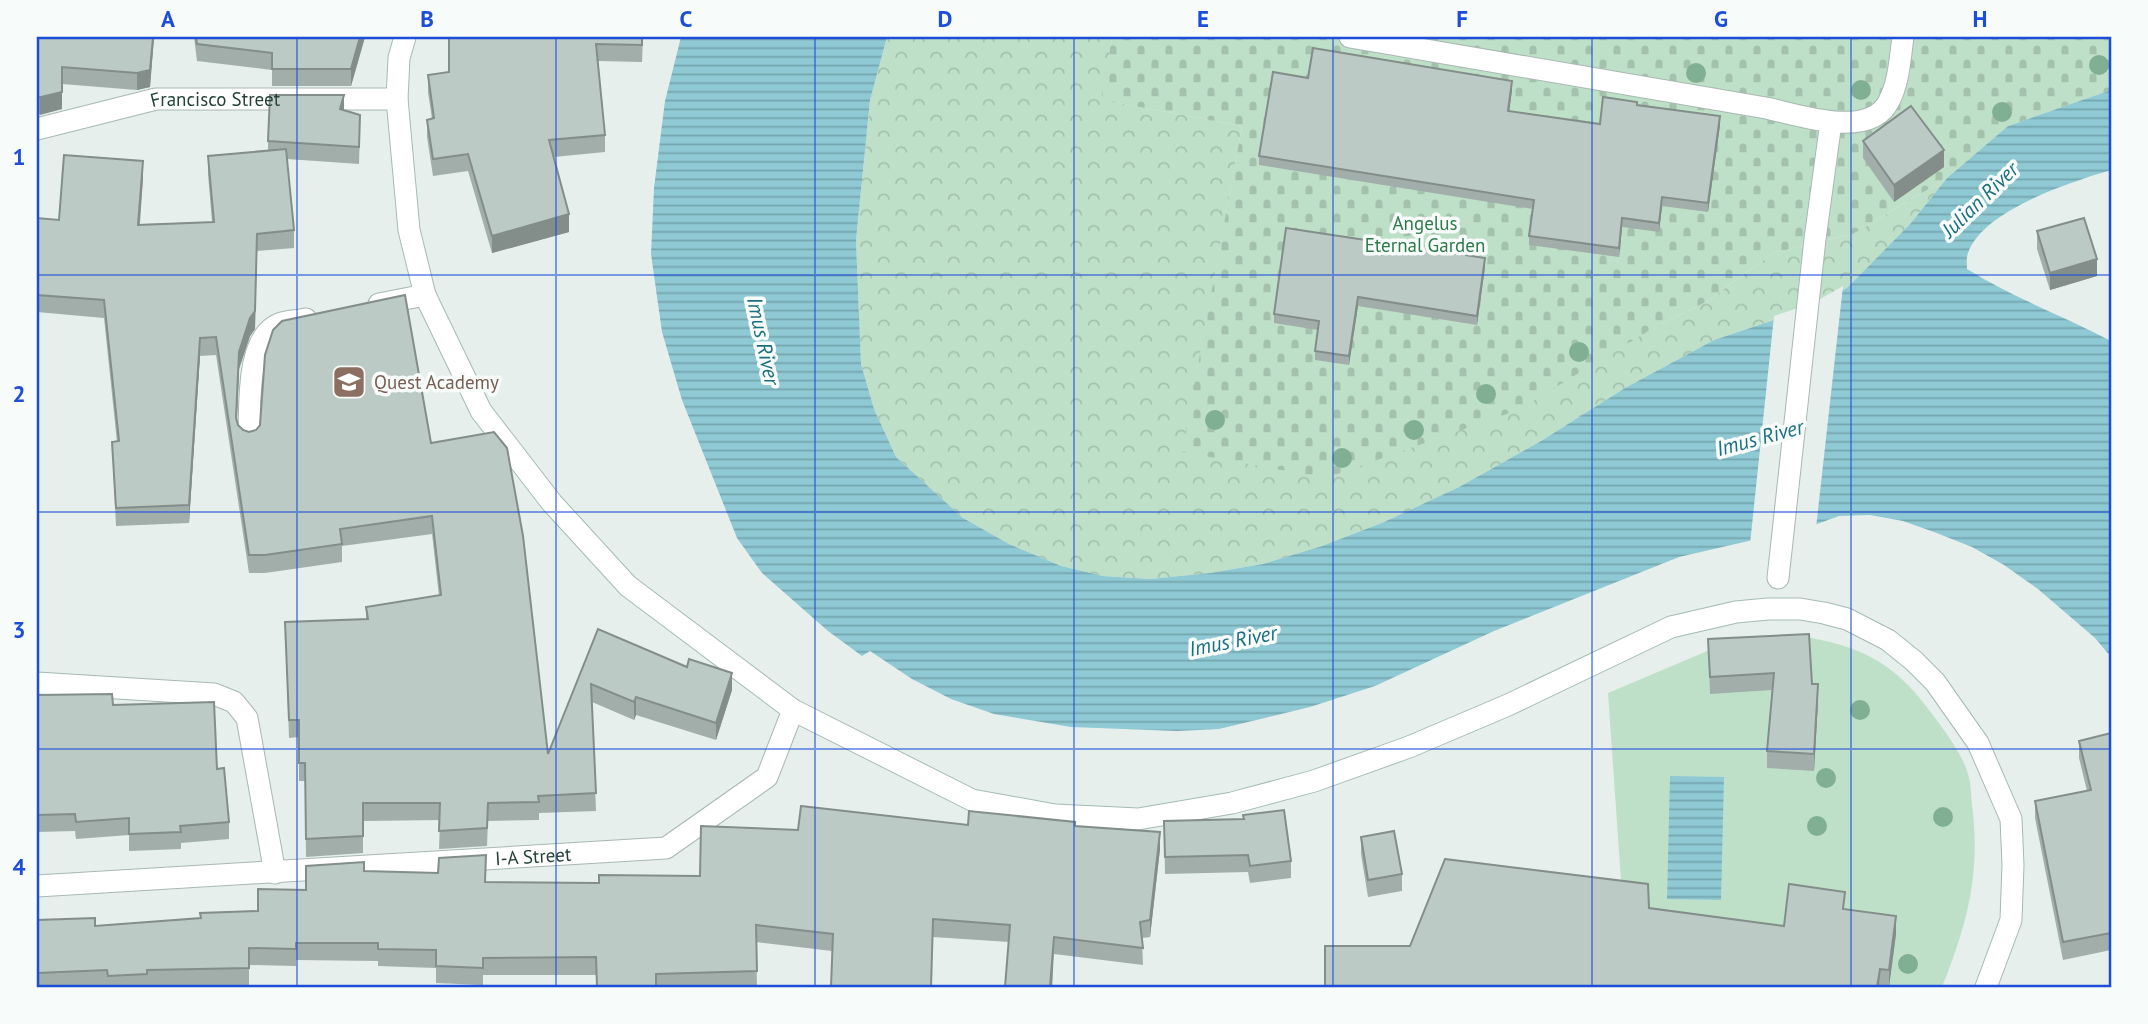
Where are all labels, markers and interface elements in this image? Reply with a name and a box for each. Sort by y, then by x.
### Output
text: A [161,4,175,33]
text: B [420,4,434,33]
text: C [680,4,693,33]
text: D [938,4,952,33]
text: E [1197,4,1209,33]
text: F [1456,4,1468,33]
text: G [1714,4,1728,33]
text: H [1973,4,1987,33]
street label: Francisco Street [148,86,281,112]
text: 1 [12,142,26,171]
water label: Julian River [1934,155,2025,244]
park label: Angelus Eternal Garden [1365,211,1485,257]
water label: Imus River [741,294,786,389]
school or university icon: Quest Academy [330,363,368,401]
place label: Quest Academy [374,370,499,394]
text: 2 [12,379,26,408]
water label: Imus River [1713,412,1808,462]
text: 3 [12,615,26,644]
water label: Imus River [1187,618,1281,662]
street label: I-A Street [494,842,572,870]
text: 4 [12,852,26,881]

